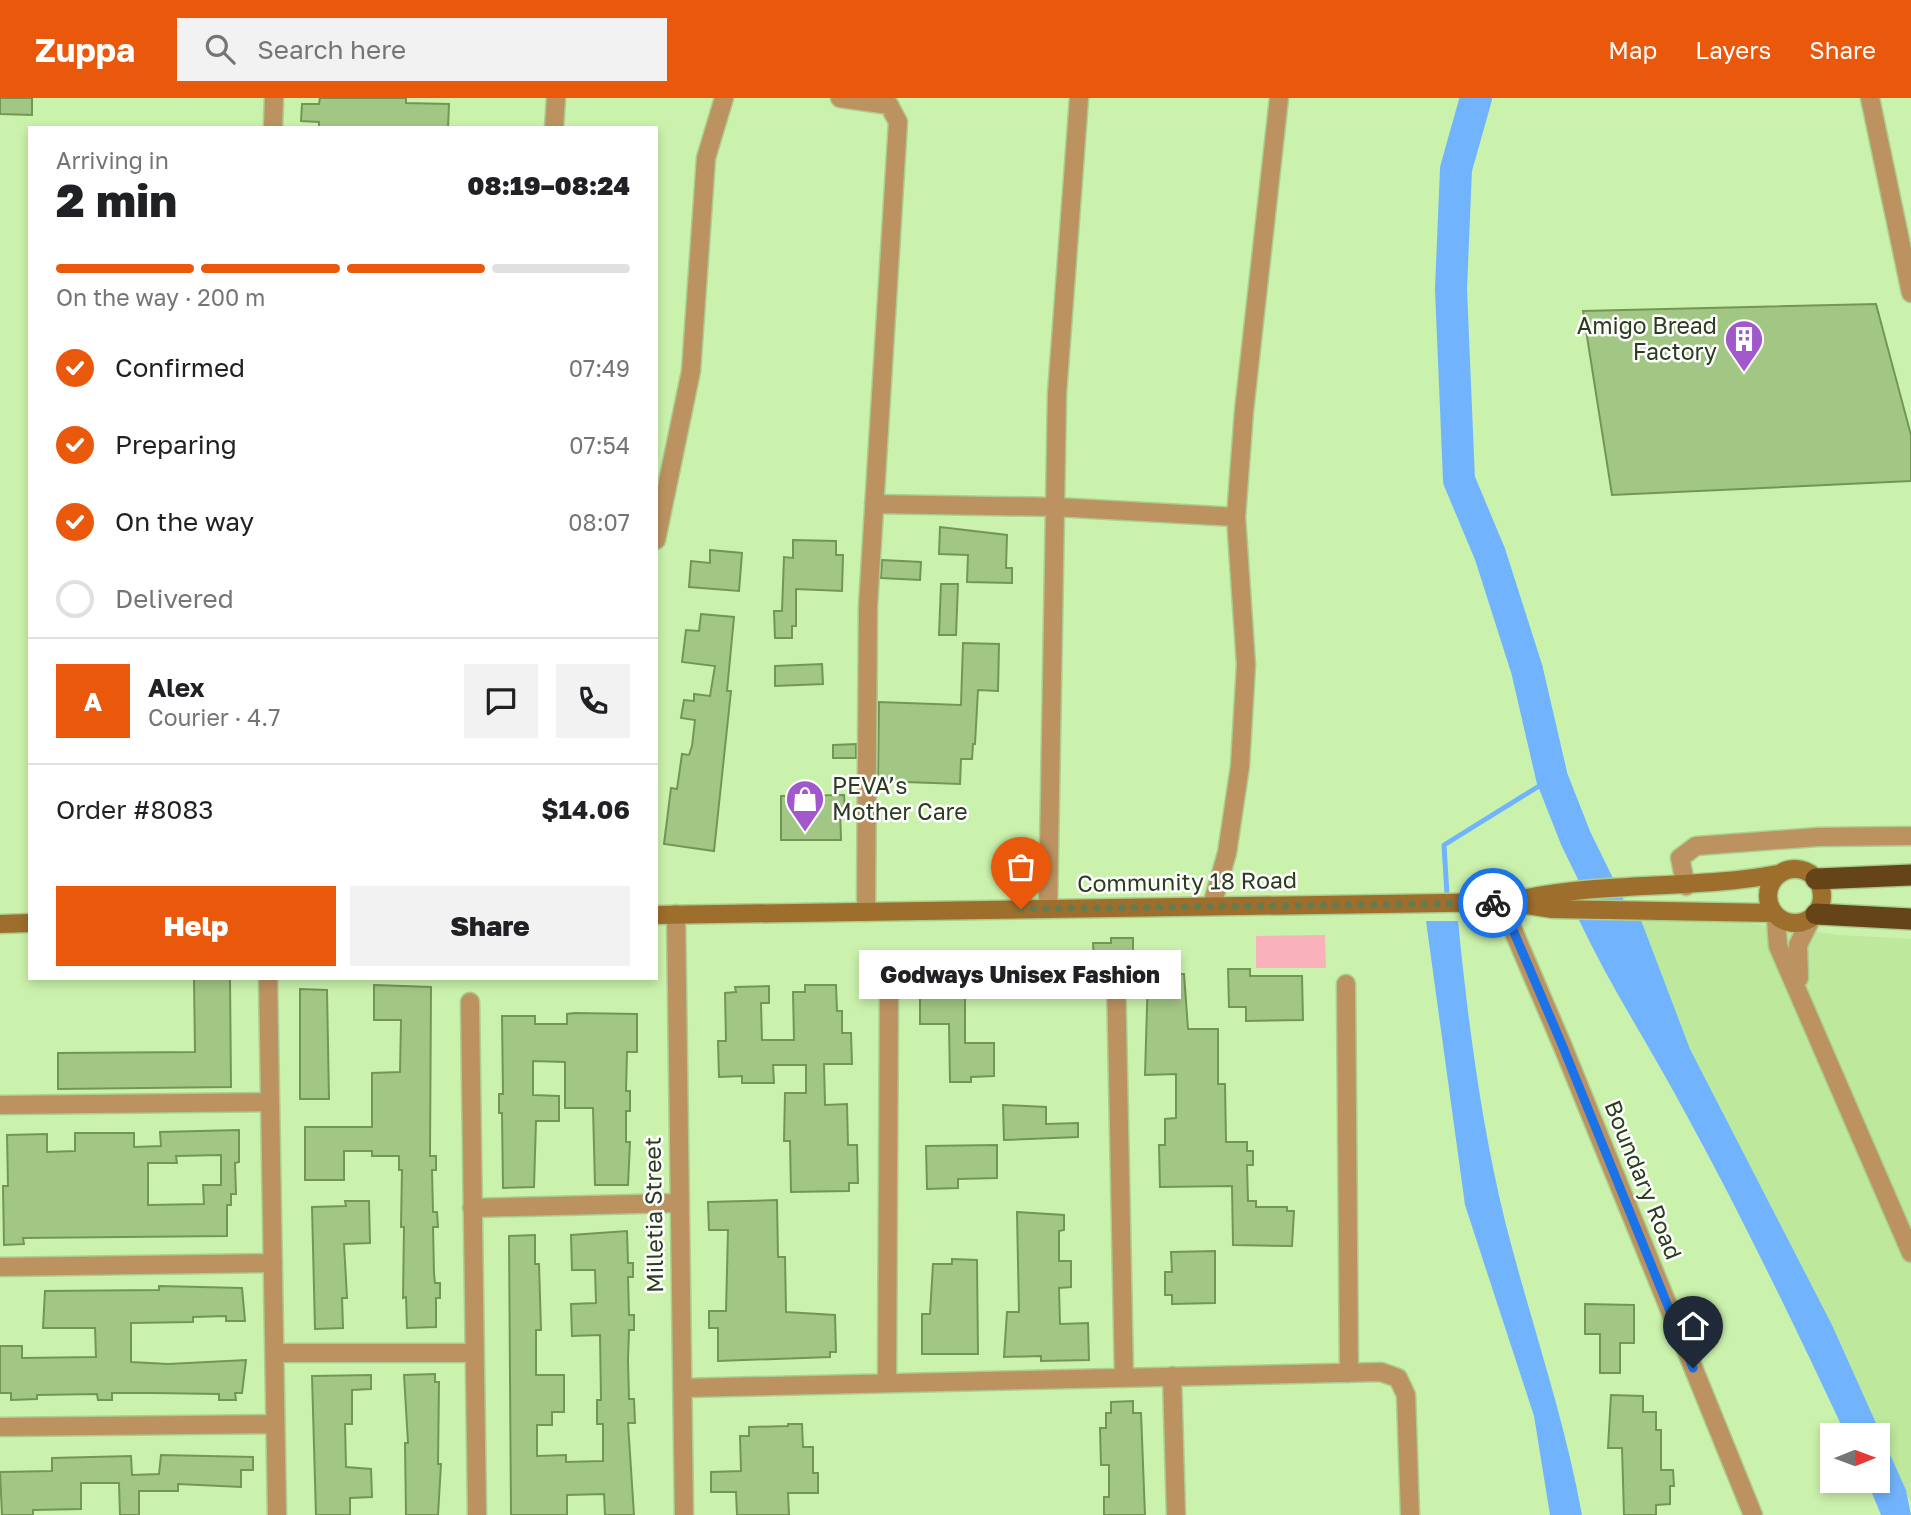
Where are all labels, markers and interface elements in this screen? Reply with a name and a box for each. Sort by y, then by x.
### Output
search box [177,18,667,81]
text: Zuppa [35,30,135,69]
icon: search [201,30,239,68]
text: Search here [257,34,406,65]
text: Map [1608,35,1657,64]
text: Layers [1695,35,1771,64]
text: Share [1809,35,1876,64]
text: Arriving in [56,146,169,174]
text: 08:19–08:24 [467,170,630,201]
text: 2 min [56,172,177,227]
text: On the way · 200 m [56,283,265,311]
place label: Amigo Bread Factory [1577,311,1717,365]
building icon: Amigo Bread Factory [1723,318,1765,373]
icon: check [56,349,94,387]
text: Confirmed [115,352,245,383]
text: 07:49 [569,354,630,382]
icon: check [56,426,94,464]
text: Preparing [115,429,237,460]
text: 07:54 [569,431,630,459]
icon: check [56,503,94,541]
text: On the way [115,506,254,537]
text: 08:07 [568,508,630,536]
text: Delivered [115,583,234,614]
button: chat [464,664,538,738]
button: phone [556,664,630,738]
text: Alex [148,672,205,703]
text: A [84,686,102,717]
text: Courier · 4.7 [148,703,280,731]
place label: PEVA’s Mother Care [832,771,968,825]
shop icon: PEVA’s Mother Care [784,778,826,833]
text: Order #8083 [56,794,214,825]
text: $14.06 [541,794,630,825]
pin [991,837,1051,909]
icon: bag [1002,848,1040,886]
street label: Community 18 Road [1077,865,1297,897]
courier [1458,868,1528,938]
icon: bike [1474,884,1512,922]
button: Help [56,886,336,966]
button: Share [350,886,630,966]
callout: Godways Unisex Fashion [860,951,1182,1000]
text: Godways Unisex Fashion [880,960,1160,988]
street label: Boundary Road [1599,1096,1689,1263]
street label: Milletia Street [638,1137,668,1293]
pin [1663,1296,1723,1368]
icon: home [1674,1307,1712,1345]
north arrow [1820,1423,1890,1493]
map controls [1820,1423,1890,1493]

